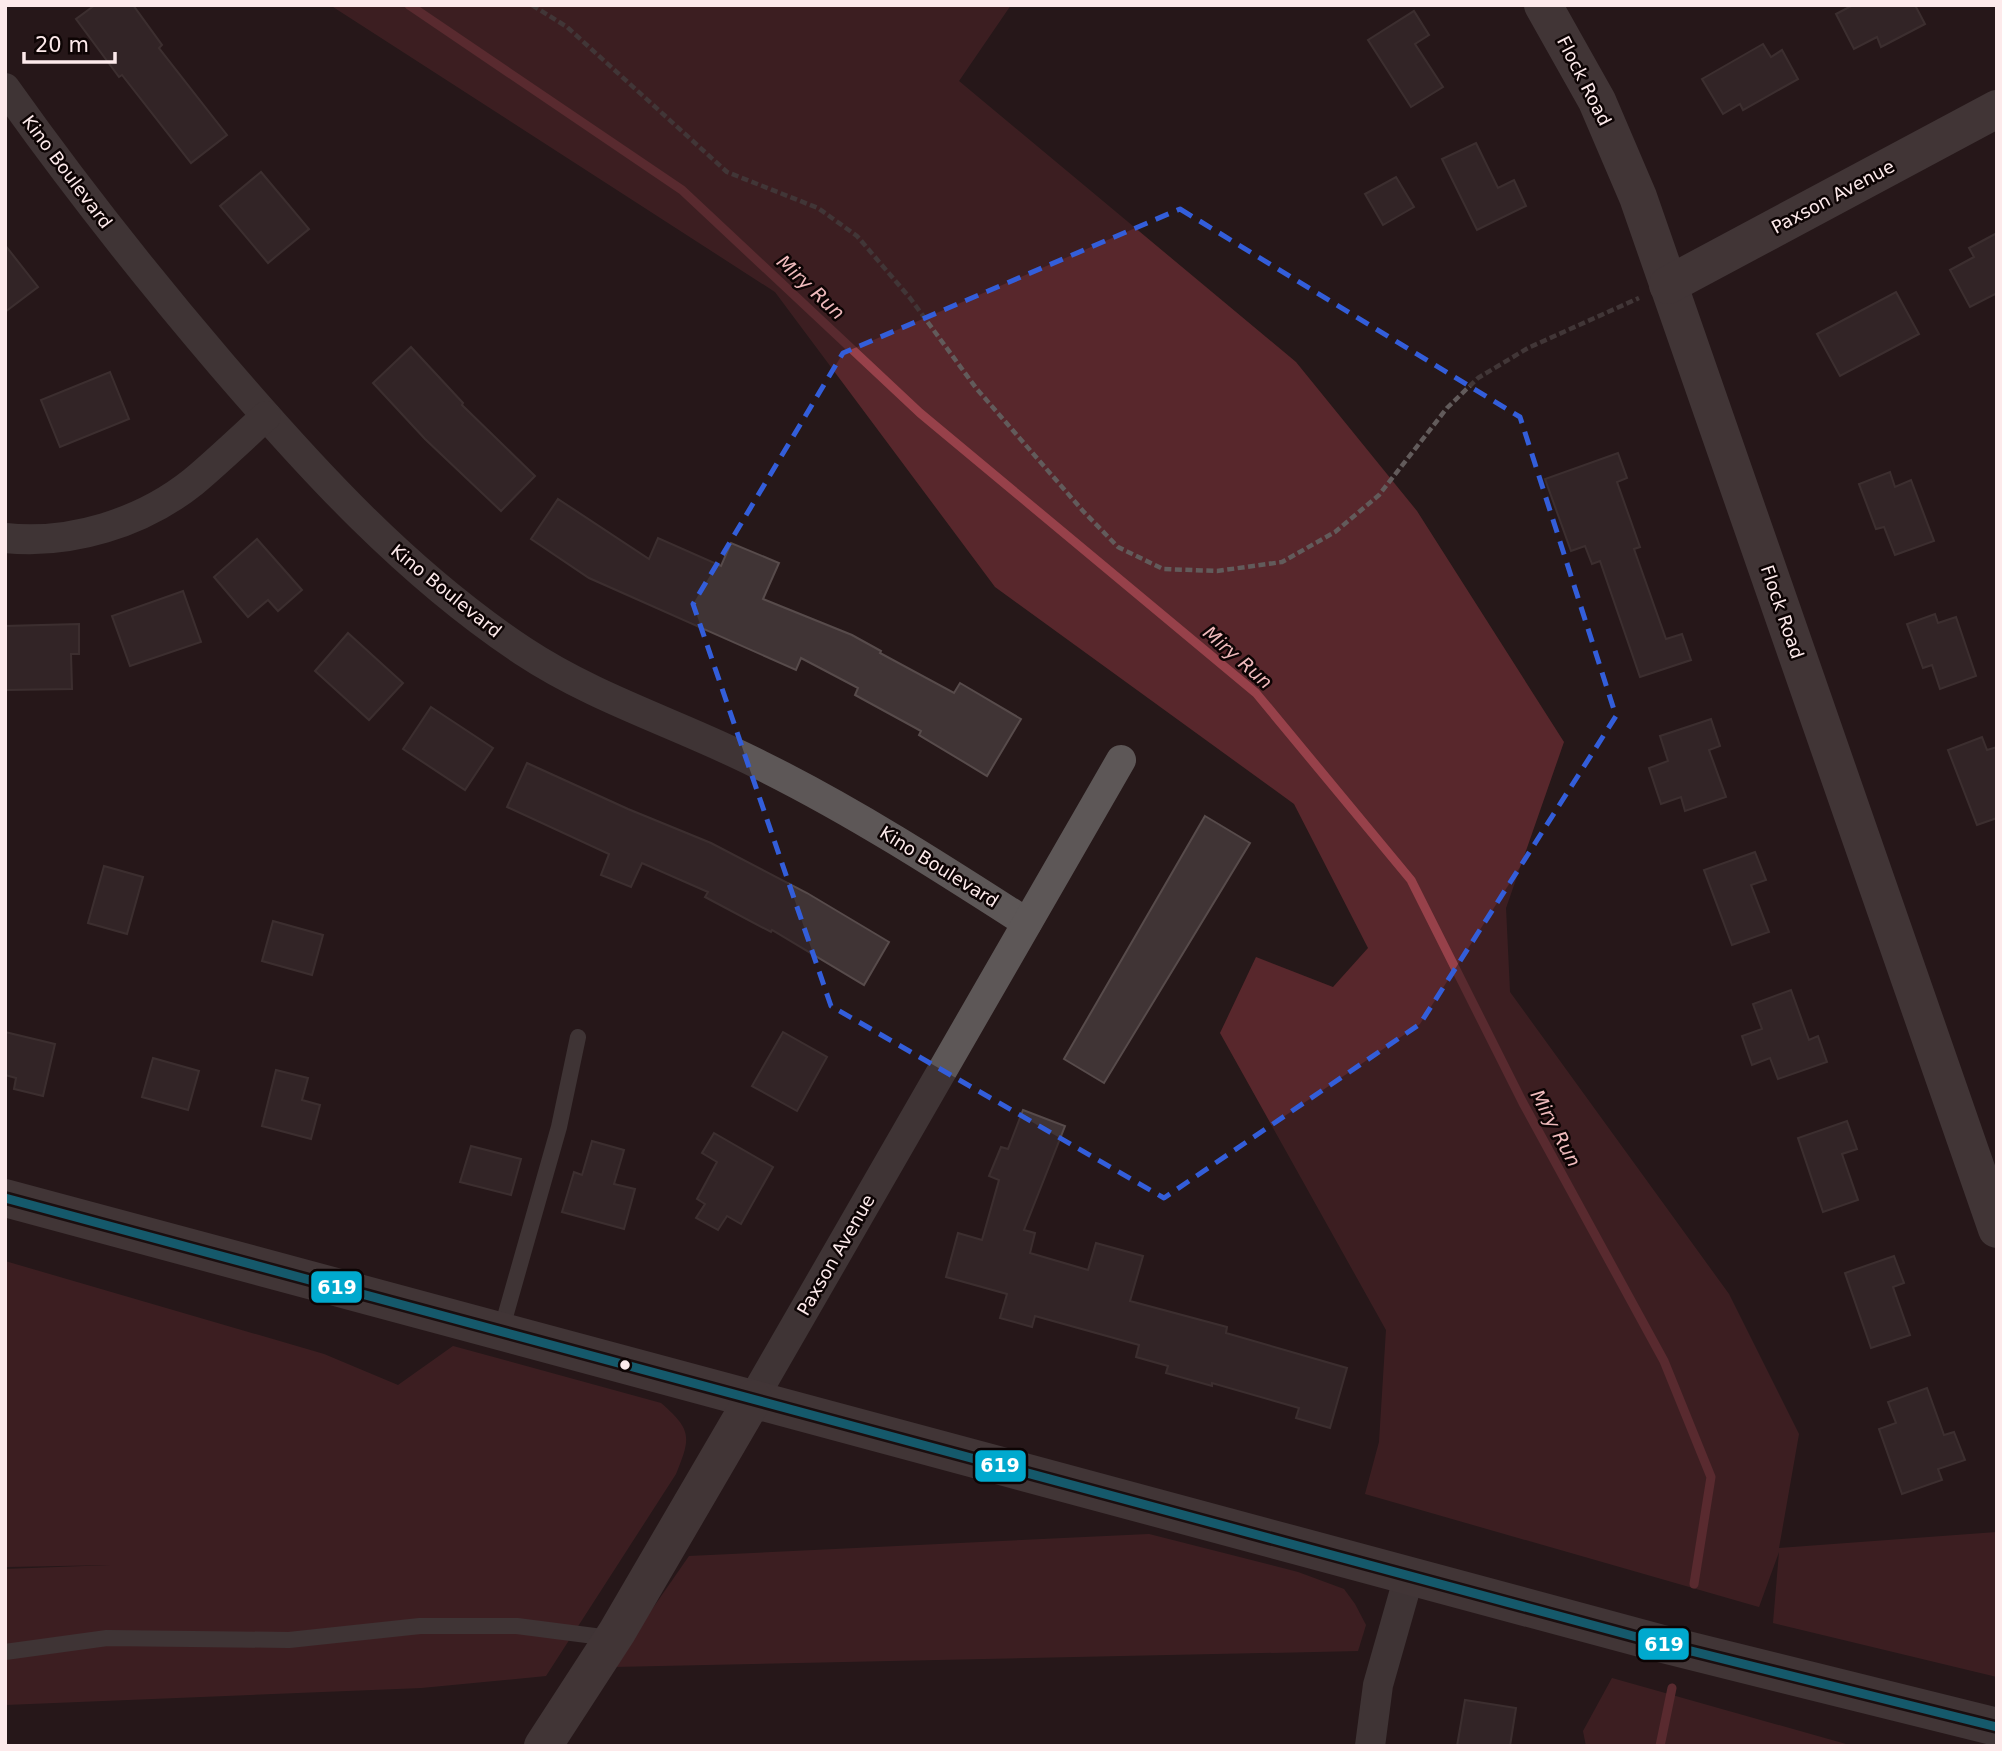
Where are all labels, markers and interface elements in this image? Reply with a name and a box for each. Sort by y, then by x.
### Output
scale bar [24,21,116,65]
text: 20 m [35,33,89,57]
street label: Flock Road [1553,33,1616,129]
street label: Kino Boulevard [18,111,117,232]
street label: Paxson Avenue [1768,155,1898,238]
water label: Miry Run [773,250,849,324]
street label: Kino Boulevard [387,540,506,642]
street label: Flock Road [1757,562,1808,661]
water label: Miry Run [1199,621,1277,693]
street label: Kino Boulevard [876,822,1002,912]
water label: Miry Run [1527,1086,1585,1170]
street label: Paxson Avenue [792,1191,879,1319]
line badge: 619 [310,1270,363,1304]
text: 619 [317,1276,357,1298]
unlabelled marker [618,1358,632,1372]
line badge: 619 [974,1449,1027,1483]
text: 619 [980,1454,1020,1476]
line badge: 619 [1637,1627,1690,1661]
text: 619 [1644,1633,1684,1655]

